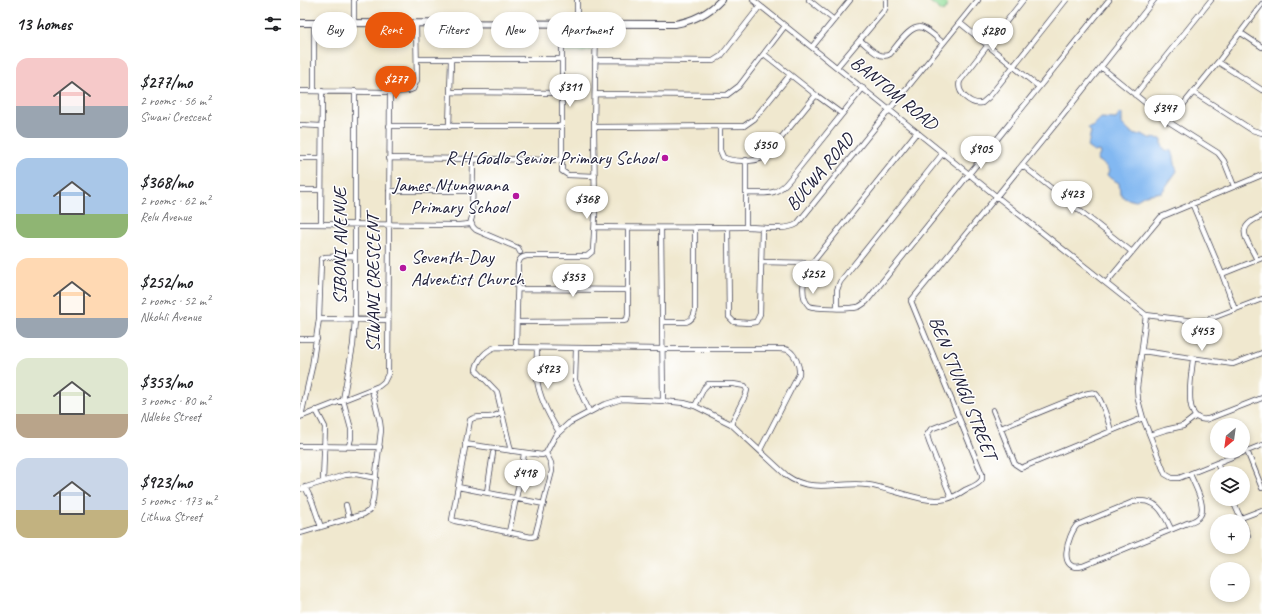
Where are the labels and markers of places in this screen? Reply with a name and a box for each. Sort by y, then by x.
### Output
pin: $280 [969,18,1017,52]
pin: $277 [372,66,420,100]
pin: $311 [546,74,594,108]
pin: $347 [1141,95,1189,129]
pin: $350 [741,132,789,166]
pin: $905 [957,136,1005,170]
place label: R H Godlo Senior Primary School [445,146,661,170]
marker: R H Godlo Senior Primary School [660,153,670,163]
place label: James Ntungwana Primary School [392,173,512,219]
pin: $423 [1048,181,1096,215]
pin: $368 [563,186,611,220]
marker: James Ntungwana Primary School [511,191,521,201]
place label: Seventh-Day Adventist Church [411,245,525,291]
pin: $252 [789,261,837,295]
marker: Seventh-Day Adventist Church [398,263,408,273]
pin: $353 [549,264,597,298]
pin: $453 [1178,318,1226,352]
pin: $923 [524,356,572,390]
pin: $418 [501,460,549,494]

